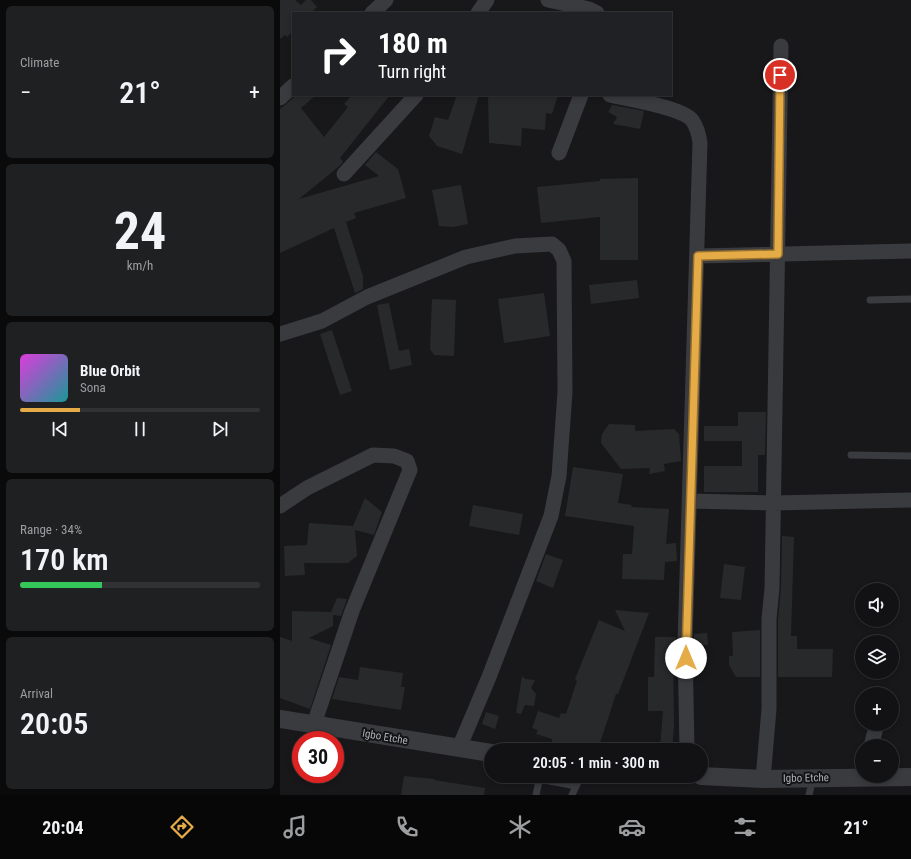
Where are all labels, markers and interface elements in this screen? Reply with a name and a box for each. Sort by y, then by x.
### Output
text: 180 m [378,27,448,60]
icon: right [312,28,364,80]
text: Climate [20,55,59,70]
pin [763,58,797,92]
text: Turn right [378,61,446,82]
icon: arrive [769,64,791,86]
text: 21° [119,75,161,110]
text: − [20,80,31,105]
text: + [249,80,260,105]
text: 24 [114,201,166,262]
text: km/h [127,258,153,273]
text: Blue Orbit [80,362,140,380]
text: Sona [80,380,106,395]
icon: previous [49,418,71,440]
icon: pause [129,418,151,440]
icon: next [209,418,231,440]
text: Range · 34% [20,522,82,537]
text: 170 km [20,542,109,577]
map controls [855,583,899,783]
button: sound [855,583,899,627]
button: layers [855,635,899,679]
position arrow [665,637,707,679]
text: Arrival [20,686,53,701]
button: + [855,687,899,731]
text: 20:05 [20,706,88,741]
street label: Igbo Etche [361,727,409,747]
speed limit sign: 30 [292,731,344,783]
button: − [855,739,899,783]
text: 20:05 · 1 min · 300 m [533,754,659,772]
street label: Igbo Etche [783,771,829,785]
icon: directions [168,813,196,841]
icon: music [281,813,309,841]
icon: phone [393,813,421,841]
icon: climate [506,813,534,841]
icon: car [618,813,646,841]
icon: filters [731,813,759,841]
text: 20:04 [42,817,84,838]
text: 21° [843,817,869,838]

